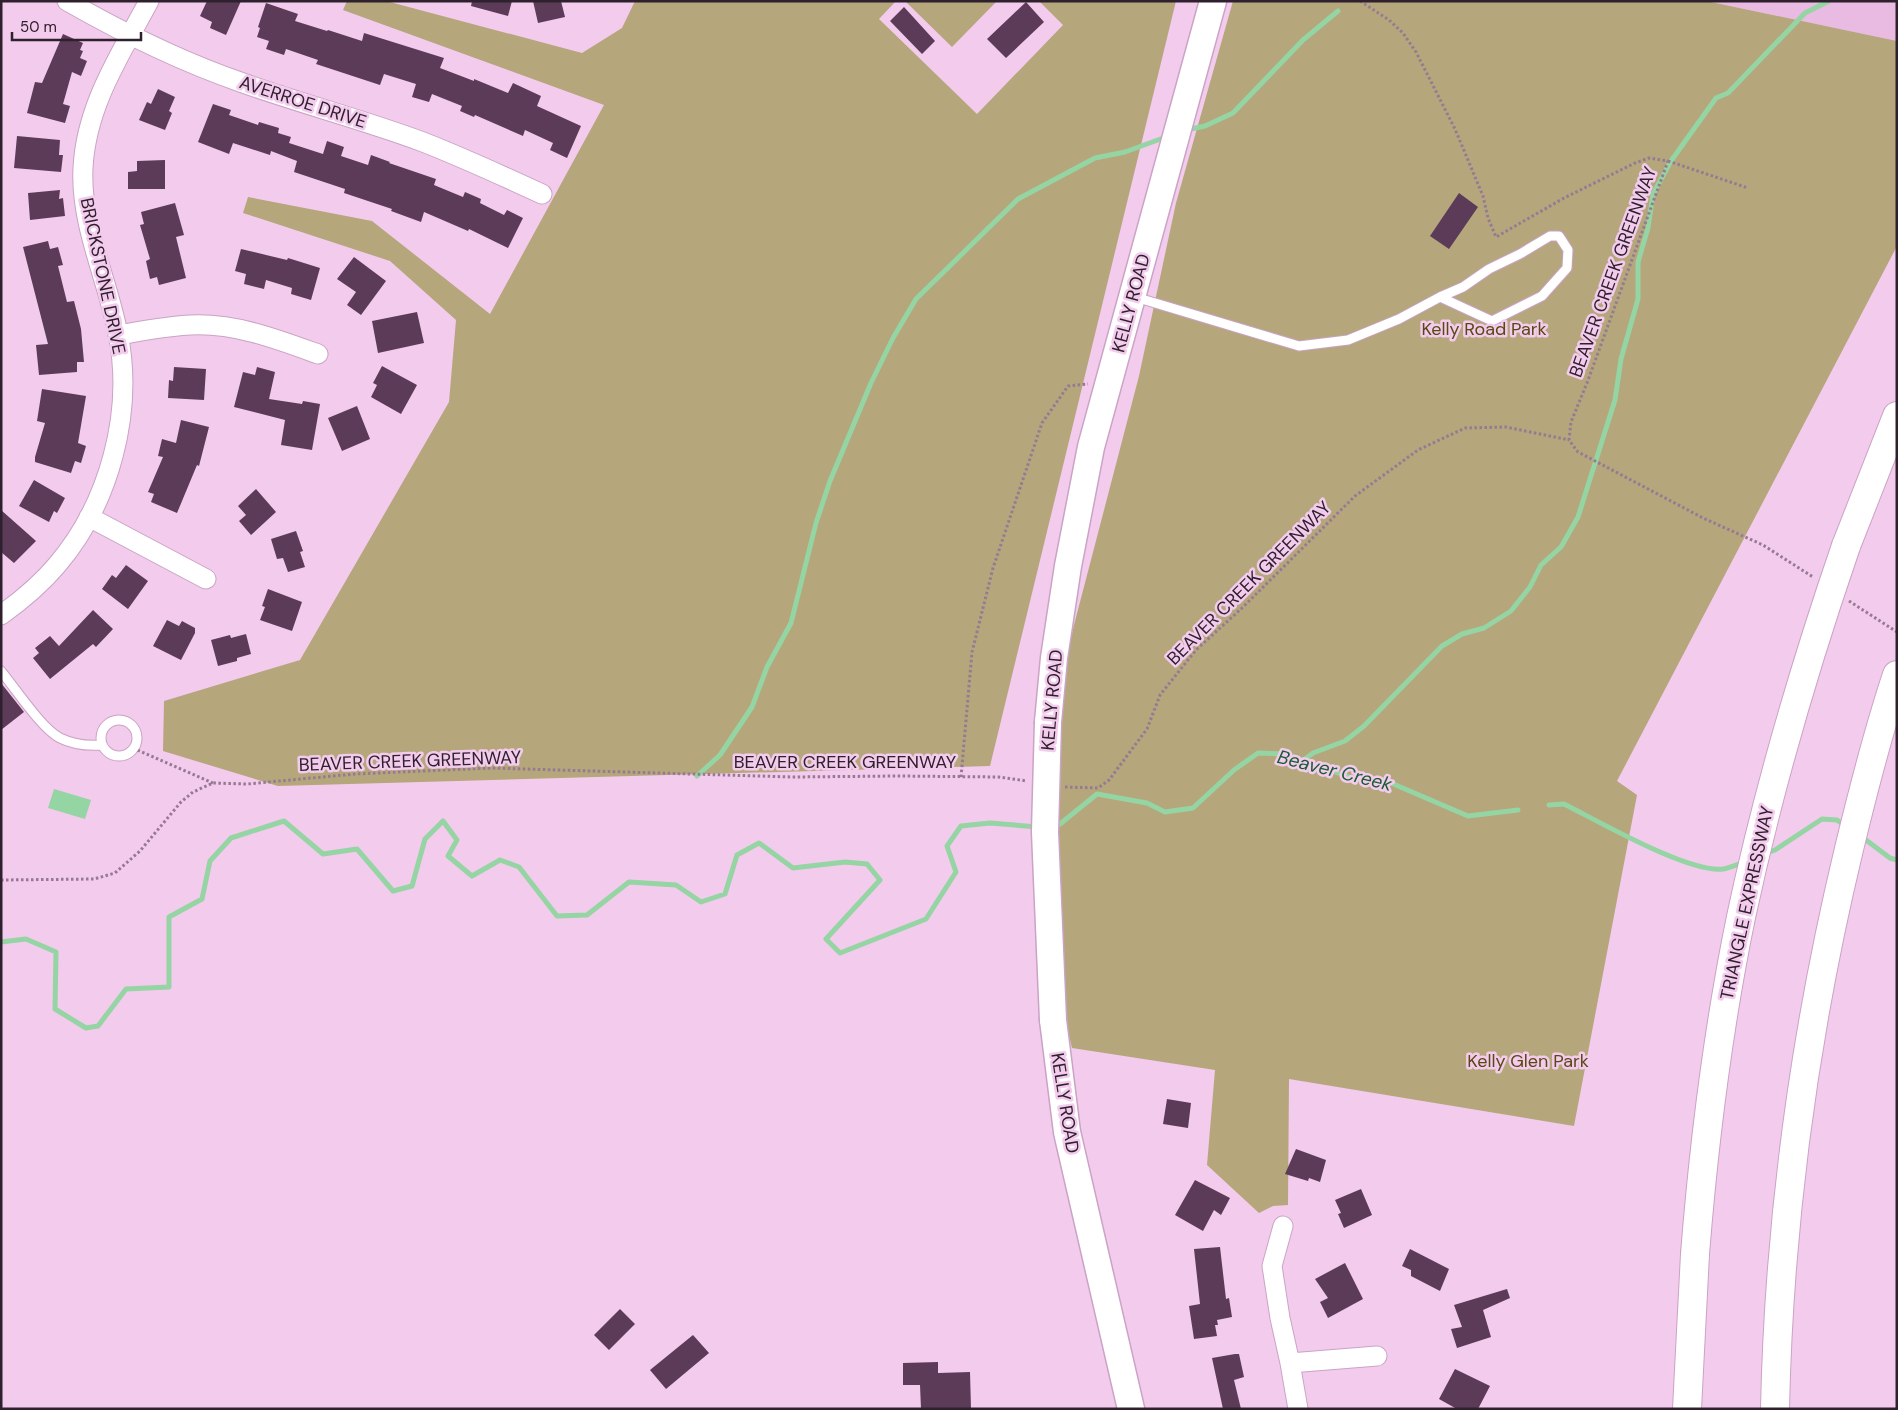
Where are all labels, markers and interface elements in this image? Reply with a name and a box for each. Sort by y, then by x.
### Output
scale bar [12,10,141,42]
text: 50 m [20,17,57,37]
street label: AVERROE DRIVE [236,70,370,134]
street label: BEAVER CREEK GREENWAY [1564,163,1663,381]
street label: BRICKSTONE DRIVE [75,195,131,357]
street label: KELLY ROAD [1106,251,1156,355]
park label: Kelly Road Park [1421,317,1547,341]
street label: BEAVER CREEK GREENWAY [1162,495,1337,670]
street label: KELLY ROAD [1036,649,1068,751]
water label: Beaver Creek [1275,744,1395,797]
street label: BEAVER CREEK GREENWAY [298,745,522,777]
street label: BEAVER CREEK GREENWAY [734,750,957,774]
street label: TRIANGLE EXPRESSWAY [1715,803,1779,1002]
park label: Kelly Glen Park [1467,1049,1589,1073]
street label: KELLY ROAD [1045,1051,1085,1155]

